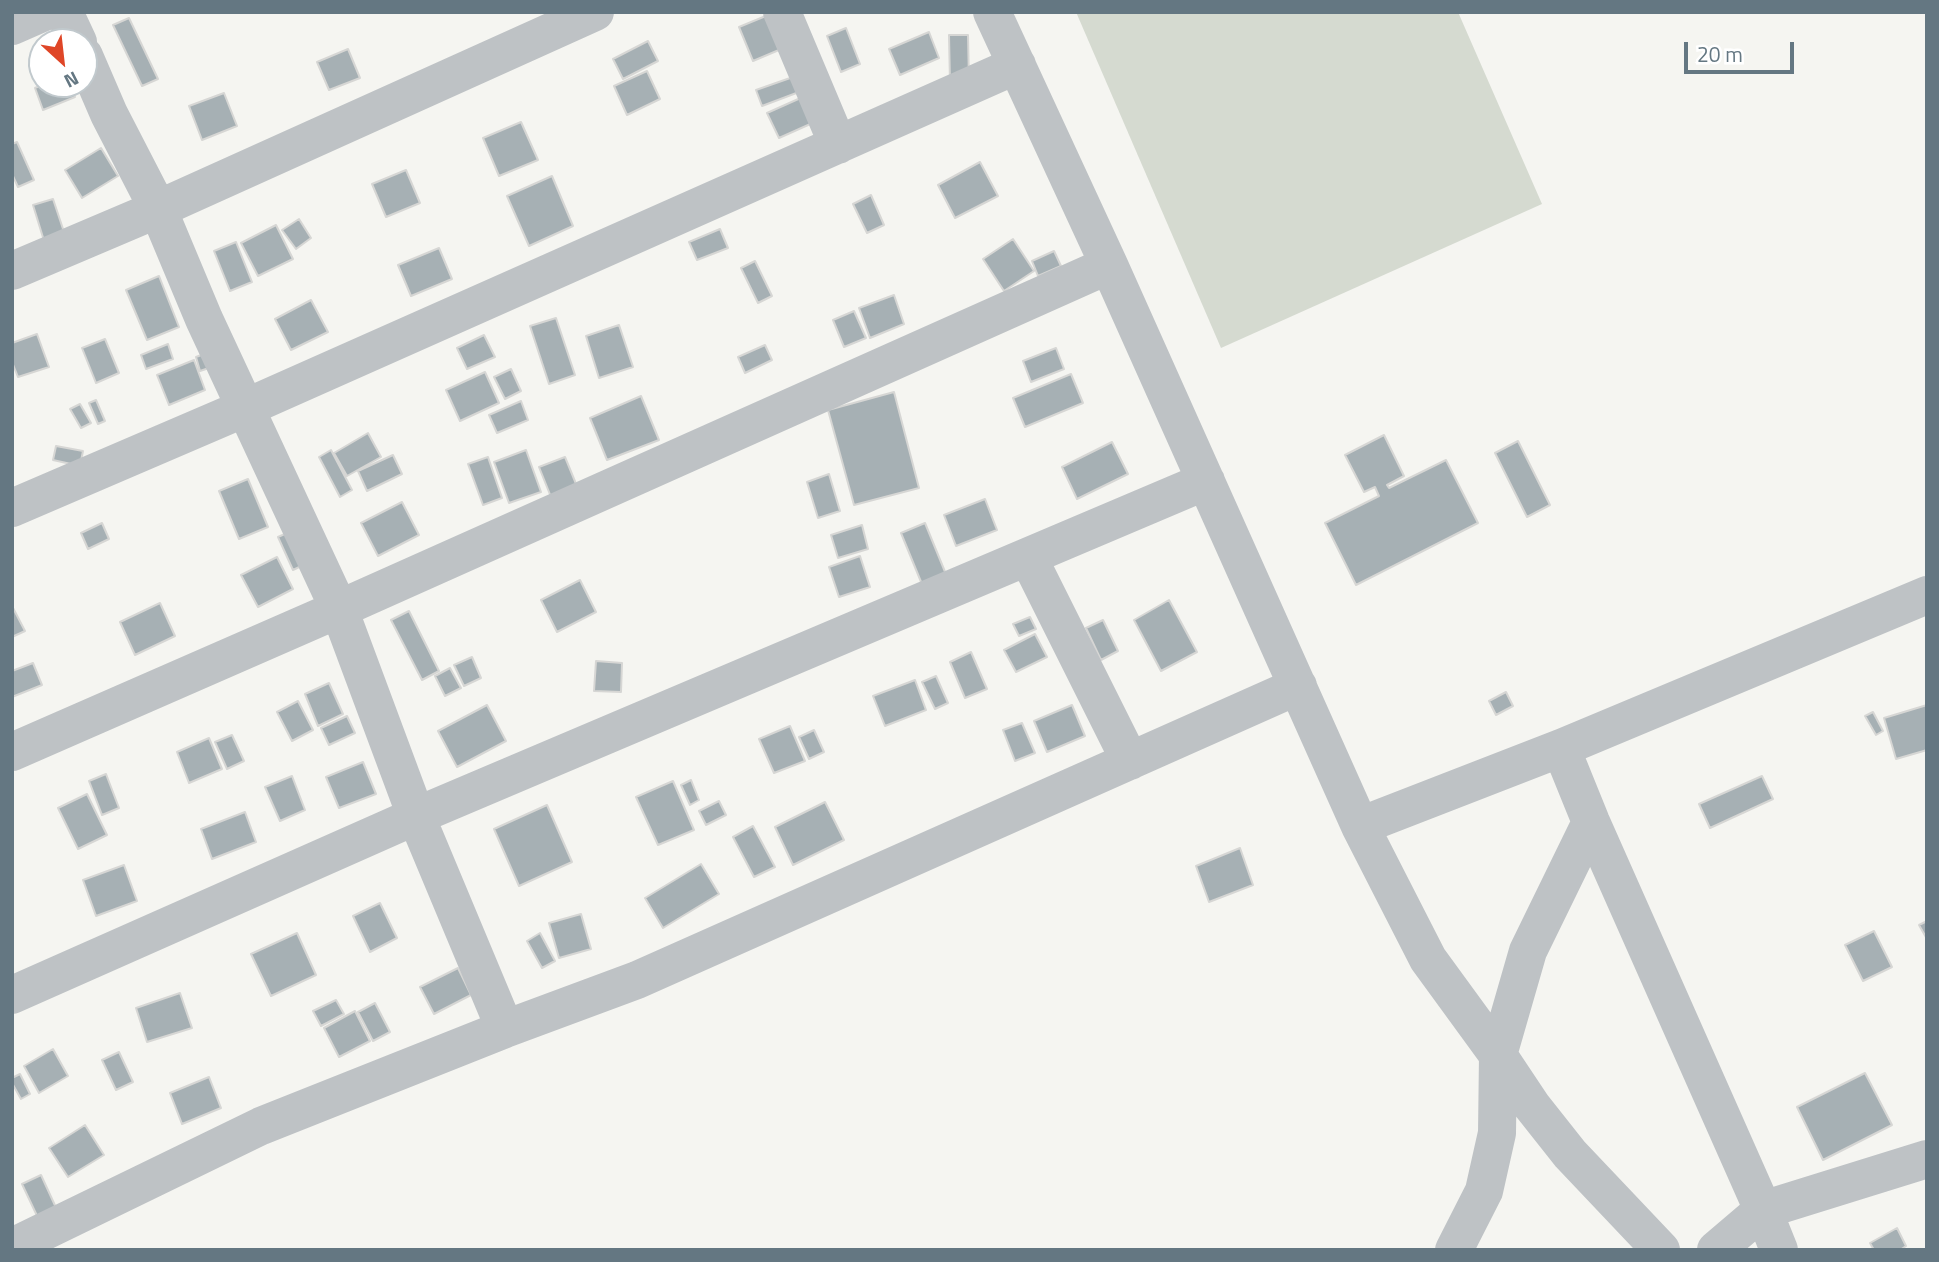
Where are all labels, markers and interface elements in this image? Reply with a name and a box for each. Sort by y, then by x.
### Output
north arrow [28,28,98,98]
scale bar [1687,28,1797,72]
text: 20 m [1697,38,1743,70]
text: N [59,64,84,96]

